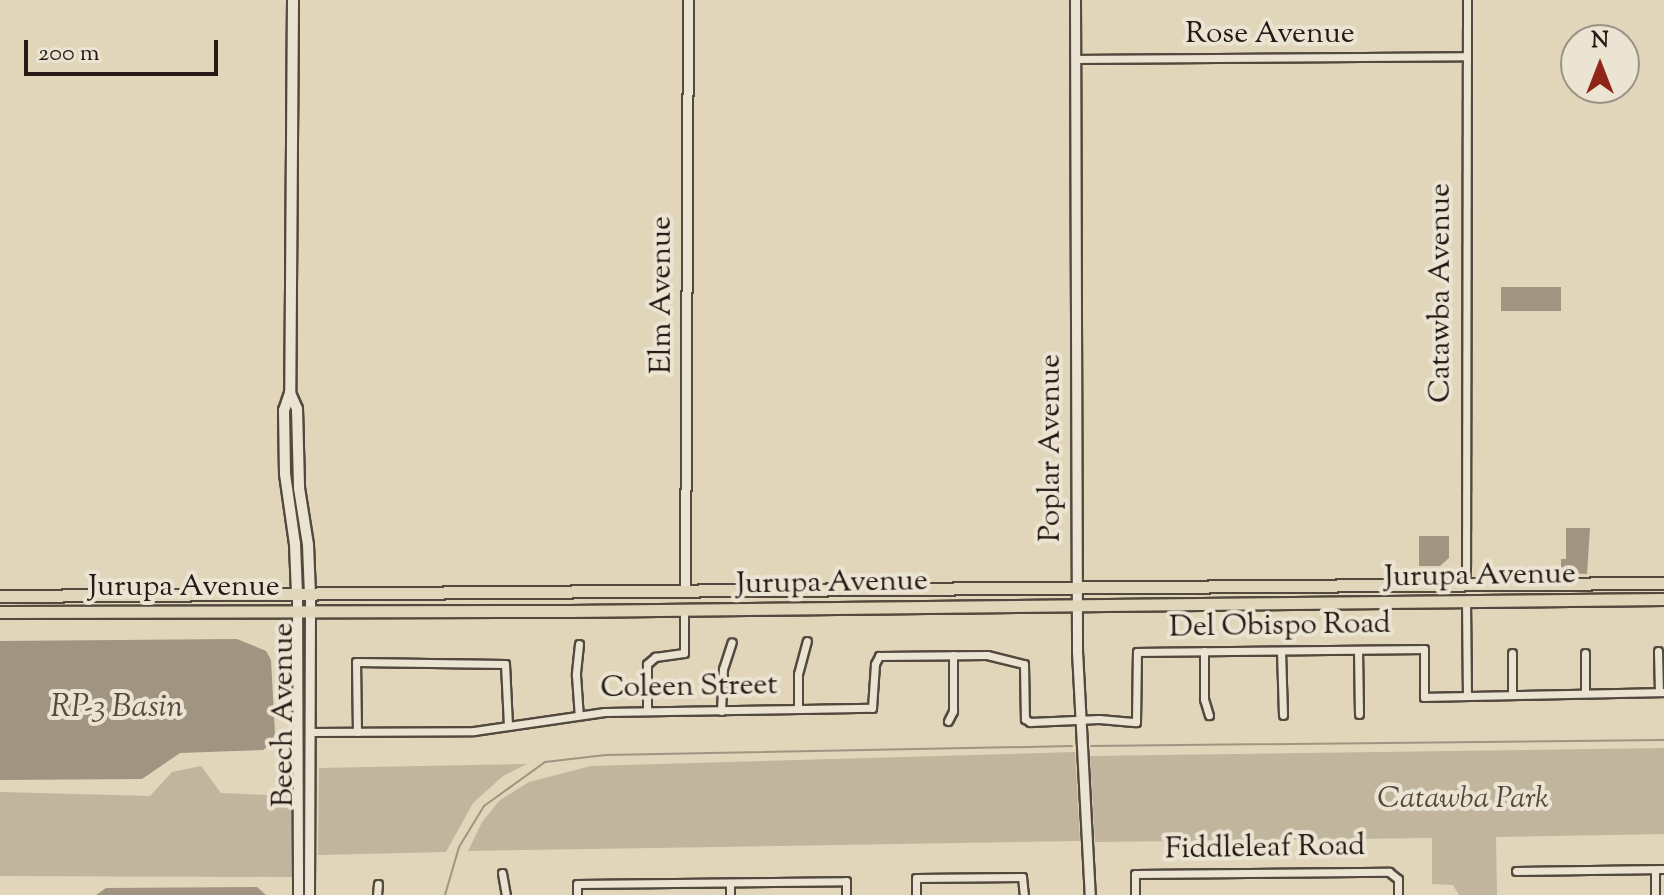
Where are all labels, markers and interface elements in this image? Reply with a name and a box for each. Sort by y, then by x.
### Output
street label: Rose Avenue [1185,17,1355,53]
scale bar [28,24,222,74]
north arrow [1560,24,1640,104]
text: N [1591,26,1609,58]
text: 200 m [38,37,100,71]
street label: Catawba Avenue [1424,183,1460,403]
street label: Elm Avenue [645,216,681,374]
street label: Poplar Avenue [1034,354,1070,542]
street label: Jurupa Avenue [1384,557,1576,597]
street label: Jurupa Avenue [736,564,928,604]
street label: Jurupa Avenue [88,570,280,606]
street label: Del Obispo Road [1169,607,1391,647]
street label: Beech Avenue [267,623,303,807]
street label: Coleen Street [600,668,778,708]
water label: RP-3 Basin [51,689,183,727]
park label: Catawba Park [1377,782,1549,818]
street label: Fiddleleaf Road [1165,829,1365,869]

